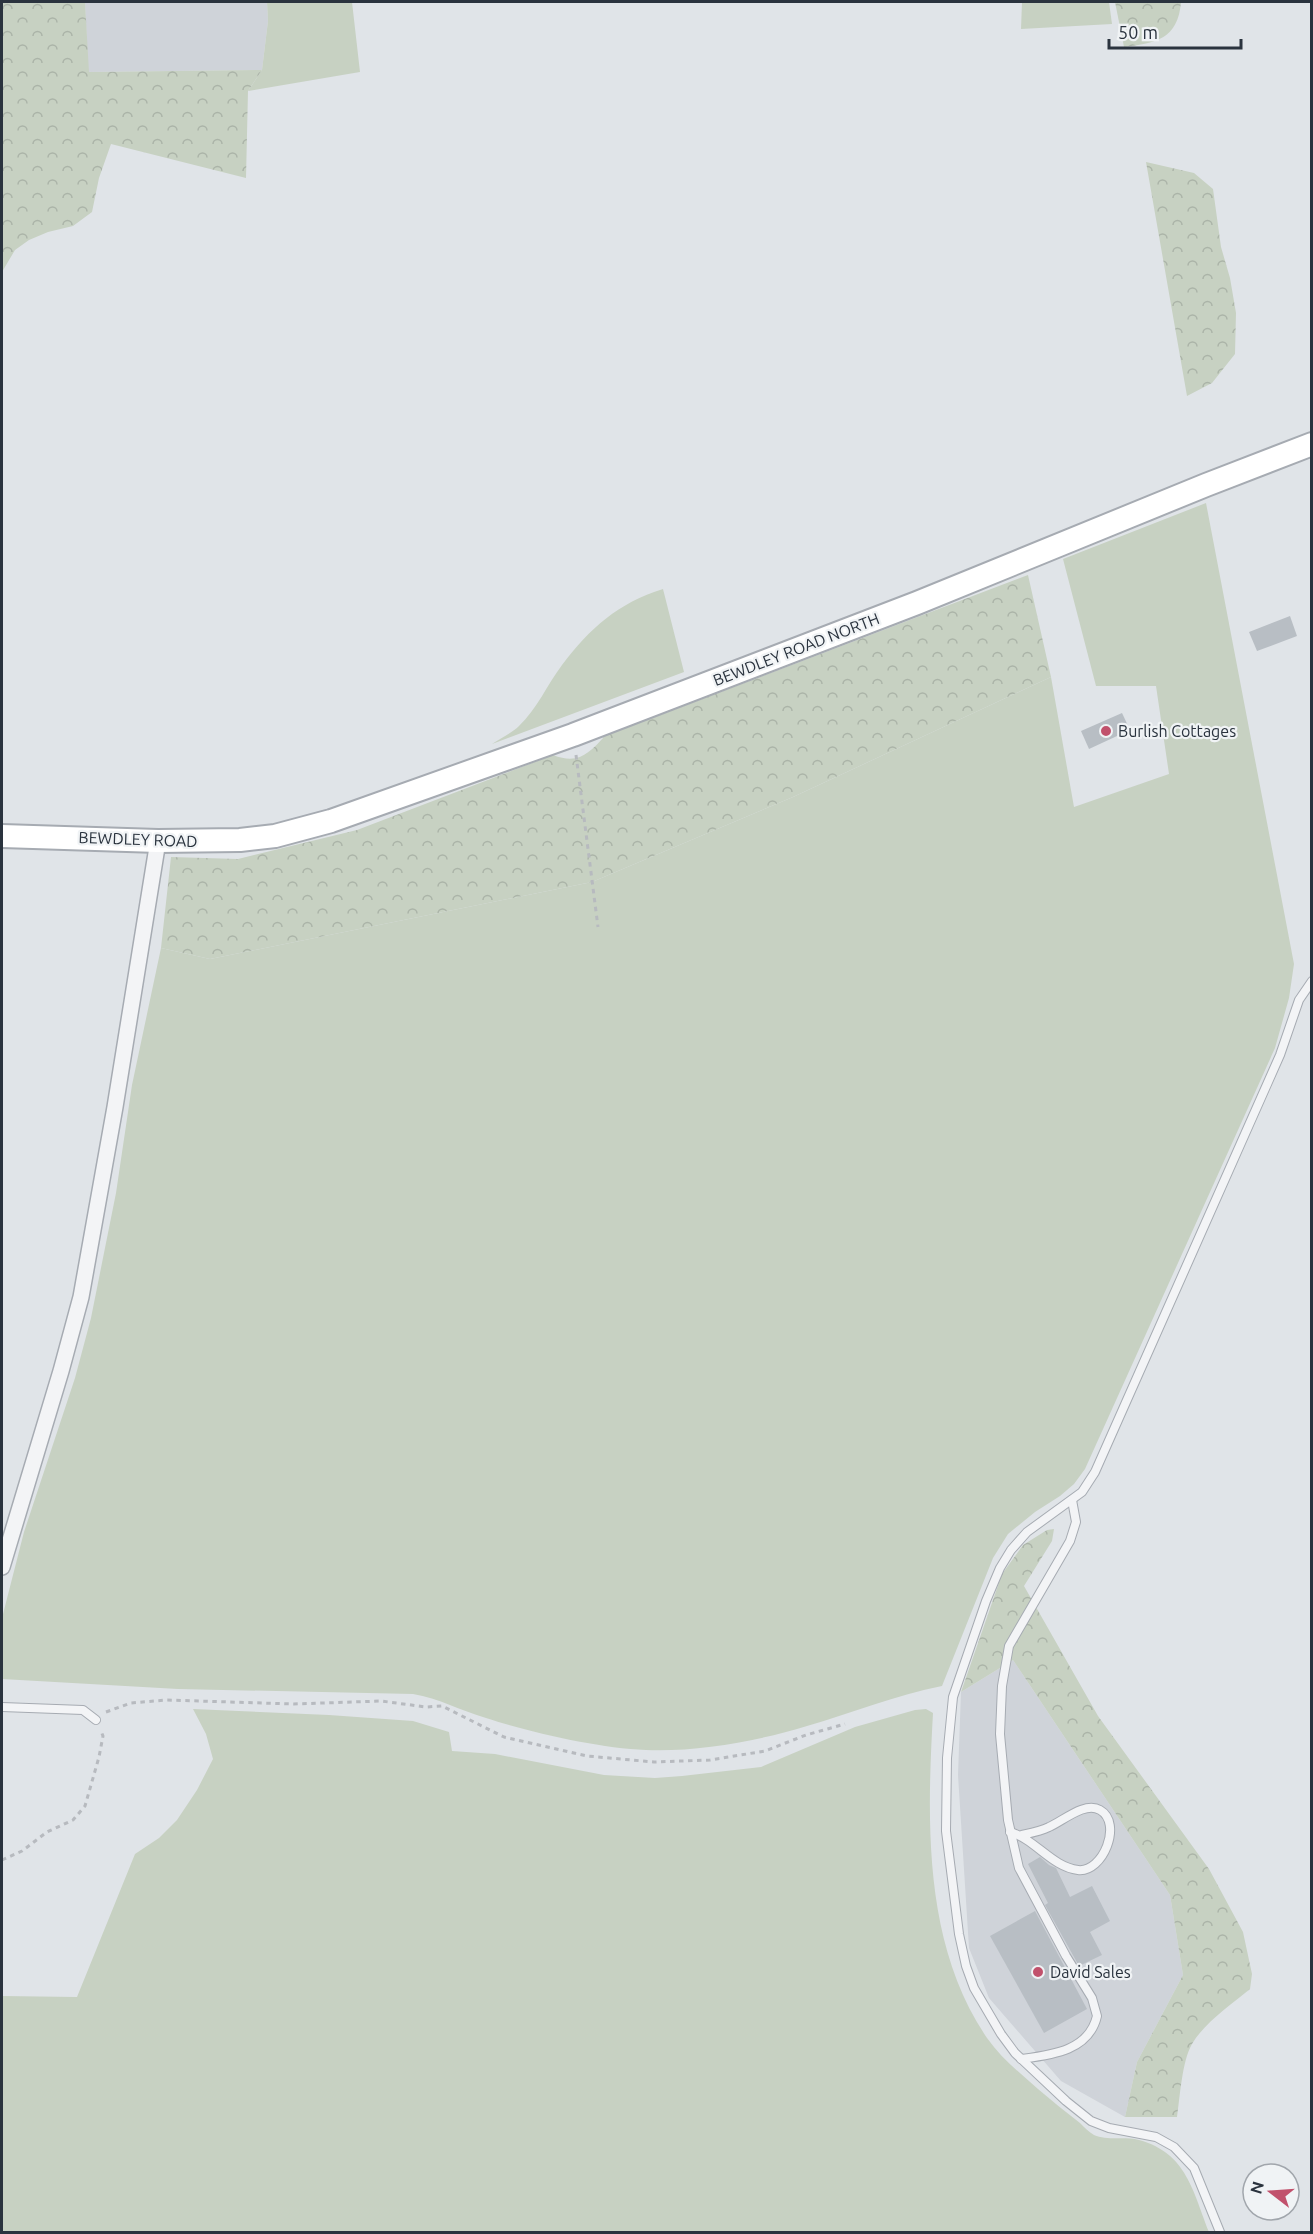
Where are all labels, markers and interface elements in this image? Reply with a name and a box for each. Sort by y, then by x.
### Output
scale bar [1109,12,1241,50]
text: 50 m [1118,22,1158,42]
street label: BEWDLEY ROAD NORTH [710,609,882,689]
place label: Burlish Cottages [1118,722,1236,740]
marker: Burlish Cottages [1099,724,1113,738]
street label: BEWDLEY ROAD [78,828,198,850]
place label: David Sales [1050,1963,1131,1981]
marker: David Sales [1031,1965,1045,1979]
north arrow [1241,2162,1301,2222]
text: N [1246,2179,1267,2196]

